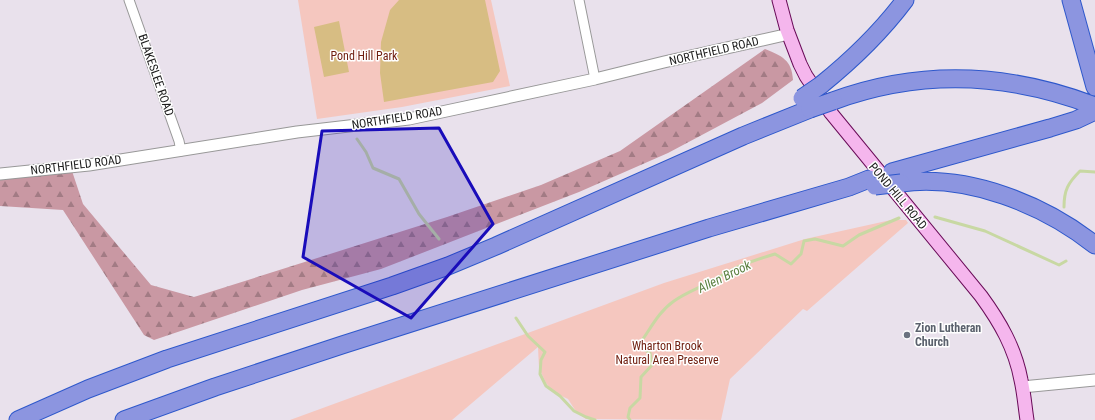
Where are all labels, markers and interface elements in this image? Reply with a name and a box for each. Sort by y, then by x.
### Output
street label: BLAKESLEE ROAD [135,32,177,118]
street label: NORTHFIELD ROAD [668,34,760,68]
park label: Pond Hill Park [331,49,398,63]
street label: NORTHFIELD ROAD [351,104,443,132]
street label: NORTHFIELD ROAD [30,152,122,178]
street label: POND HILL ROAD [866,160,930,232]
water label: Allen Brook [694,257,753,296]
place label: Zion Lutheran Church [915,321,981,349]
marker: Zion Lutheran Church [902,330,912,340]
park label: Wharton Brook Natural Area Preserve [615,339,719,367]

